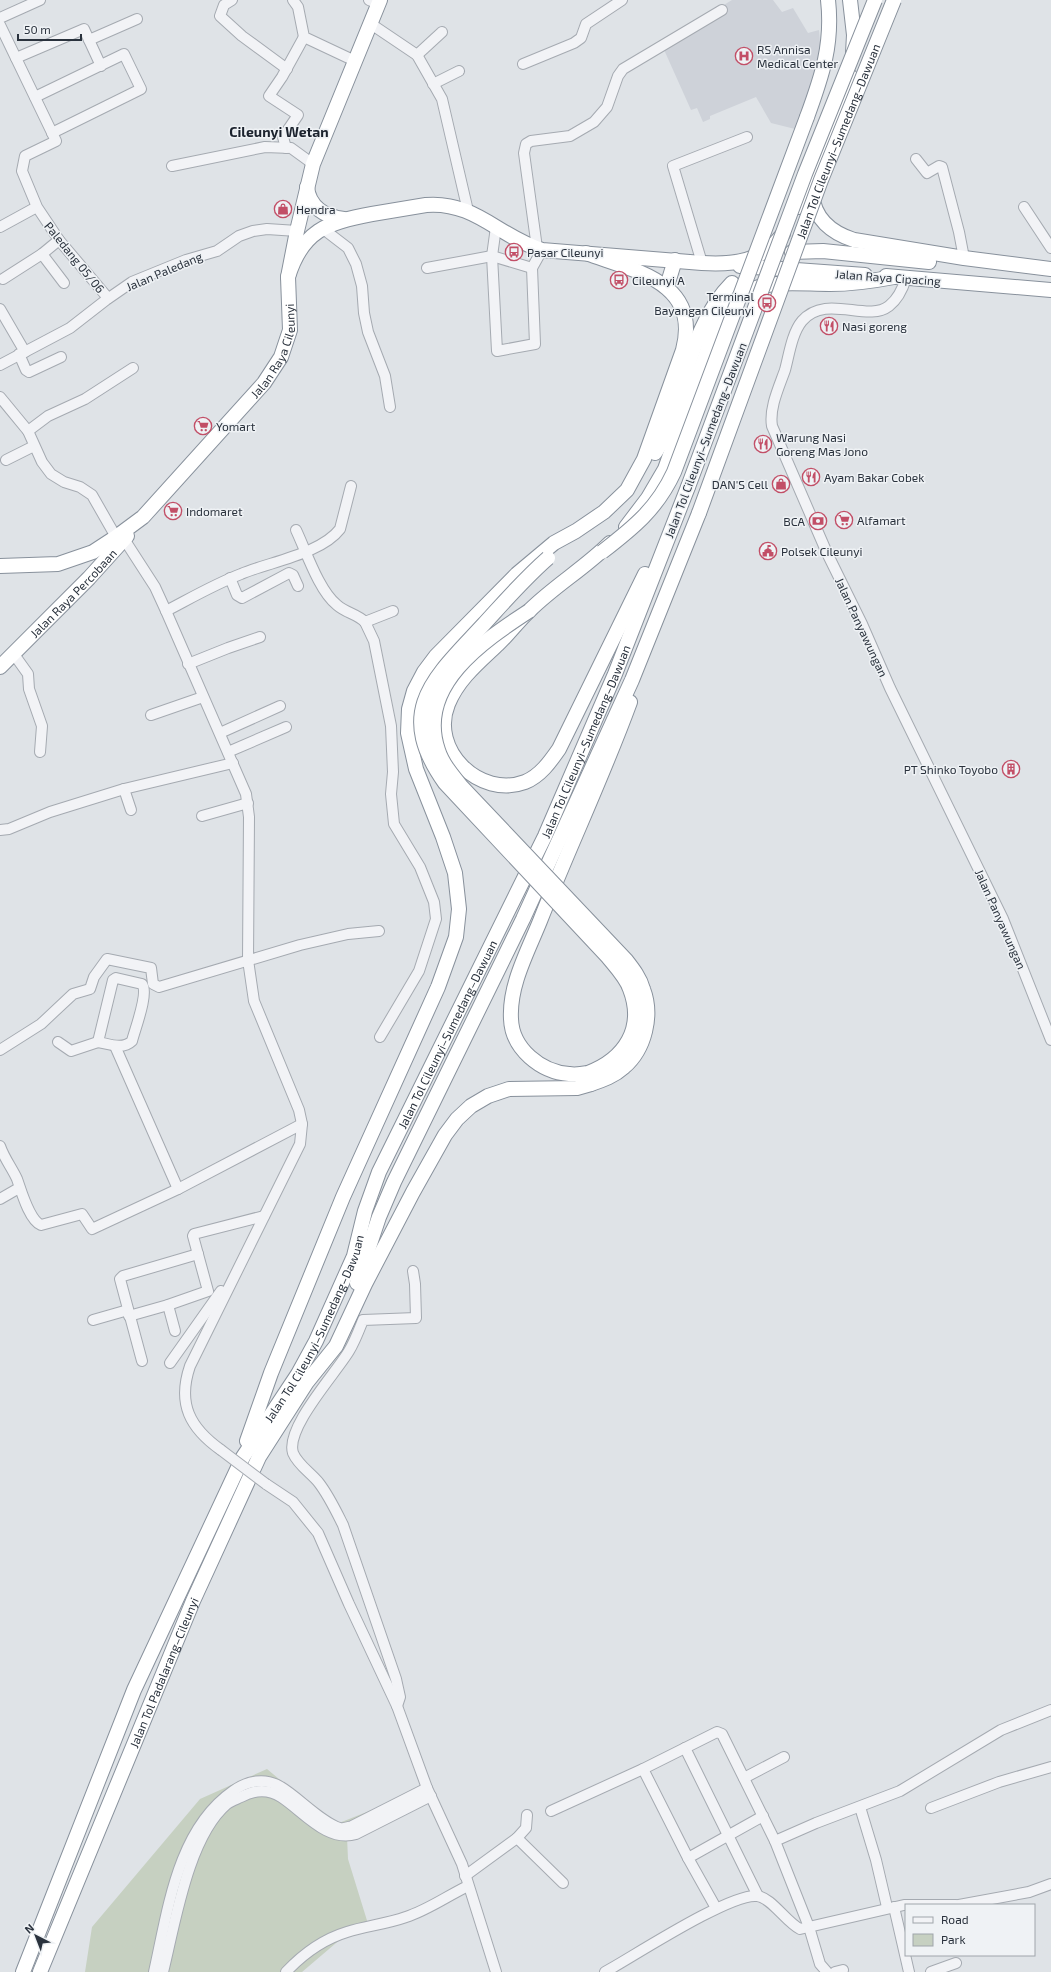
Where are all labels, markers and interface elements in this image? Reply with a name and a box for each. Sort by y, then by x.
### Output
scale bar [18,16,81,42]
text: 50 m [24,22,51,36]
place label: RS Annisa Medical Center [757,42,838,70]
street label: Jalan Tol Cileunyi–Sumedang–Dawuan [793,42,883,240]
hospital icon: RS Annisa Medical Center [734,46,754,66]
district label: Cileunyi Wetan [229,123,329,140]
shop icon: Hendra [273,199,293,219]
place label: Hendra [296,202,336,216]
street label: Paledang 05/06 [42,219,108,295]
bus stop icon: Pasar Cileunyi [504,242,524,262]
place label: Pasar Cileunyi [527,245,604,259]
street label: Jalan Paledang [124,249,204,293]
street label: Jalan Raya Cipacing [835,266,942,288]
bus stop icon: Cileunyi A [609,270,629,290]
place label: Cileunyi A [632,273,685,287]
place label: Terminal Bayangan Cileunyi [654,289,754,317]
bus stop icon: Terminal Bayangan Cileunyi [757,293,777,313]
street label: Jalan Raya Cileunyi [247,303,297,400]
restaurant icon: Nasi goreng [819,316,839,336]
place label: Nasi goreng [842,319,907,333]
street label: Jalan Tol Cileunyi–Sumedang–Dawuan [661,340,749,540]
supermarket icon: Yomart [193,416,213,436]
place label: Yomart [216,419,256,433]
place label: Warung Nasi Goreng Mas Jono [776,430,868,458]
restaurant icon: Warung Nasi Goreng Mas Jono [753,434,773,454]
restaurant icon: Ayam Bakar Cobek [801,467,821,487]
place label: Ayam Bakar Cobek [824,470,924,484]
shop icon: DAN'S Cell [771,474,791,494]
place label: DAN'S Cell [712,477,768,491]
supermarket icon: Indomaret [163,501,183,521]
place label: Indomaret [186,504,243,518]
supermarket icon: Alfamart [834,510,854,530]
bank icon: BCA [808,511,828,531]
place label: Alfamart [857,513,906,527]
place label: BCA [783,514,806,528]
public building icon: Polsek Cileunyi [758,541,778,561]
place label: Polsek Cileunyi [781,544,863,558]
street label: Jalan Raya Percobaan [27,546,119,640]
street label: Jalan Panyawungan [833,575,891,679]
street label: Jalan Tol Cileunyi–Sumedang–Dawuan [538,643,633,840]
building icon: PT Shinko Toyobo [1001,759,1021,779]
place label: PT Shinko Toyobo [904,762,998,776]
street label: Jalan Panyawungan [973,867,1029,971]
street label: Jalan Tol Cileunyi–Sumedang–Dawuan [395,938,500,1131]
street label: Jalan Tol Cileunyi–Sumedang–Dawuan [261,1233,366,1425]
street label: Jalan Tol Padalarang–Cileunyi [126,1595,201,1750]
legend [905,1904,1035,1956]
text: Road [941,1912,969,1926]
north arrow [16,1916,56,1956]
text: N [22,1921,36,1936]
text: Park [941,1932,966,1946]

